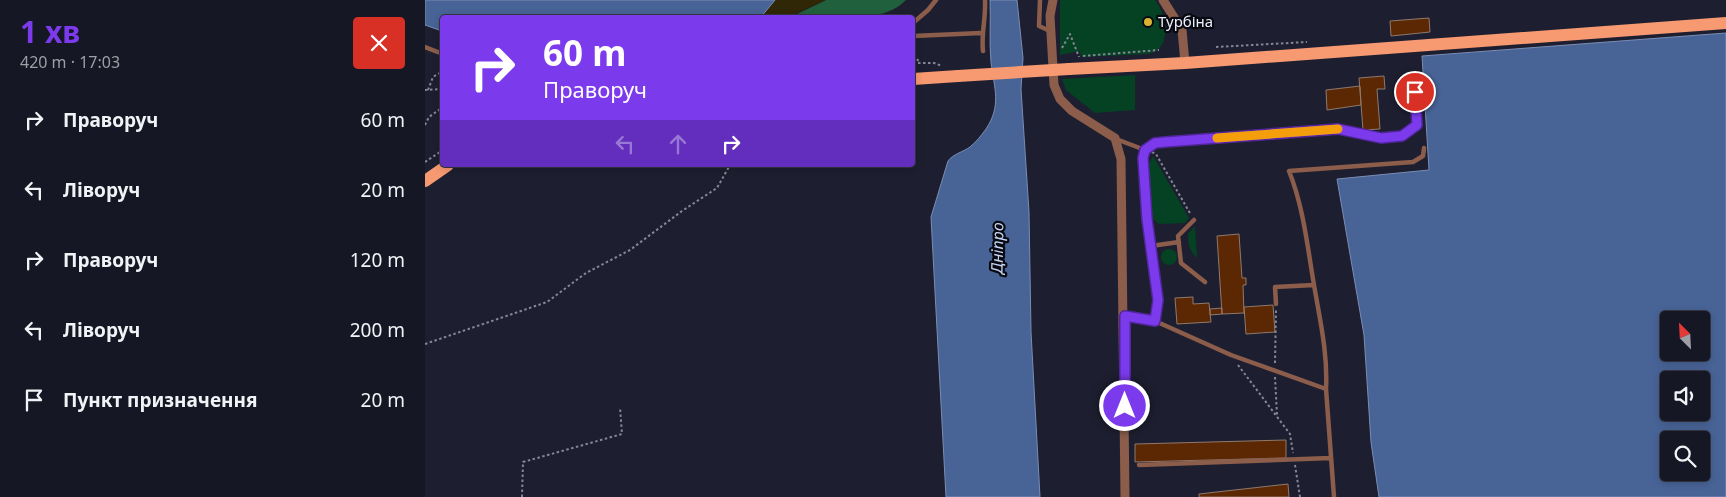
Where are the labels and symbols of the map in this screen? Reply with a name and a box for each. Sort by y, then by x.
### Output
place label: Турбіна [1158,11,1213,31]
marker: Турбіна [1142,16,1154,28]
pin [1394,71,1436,113]
water label: Дніпро [986,222,1008,276]
north arrow [1660,311,1710,361]
position arrow [1098,379,1150,431]

